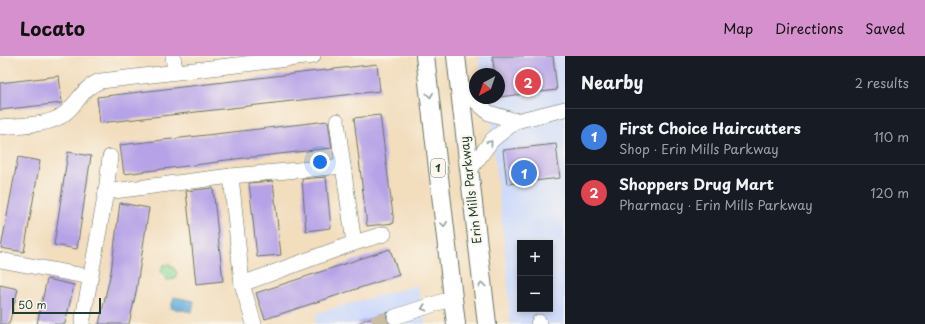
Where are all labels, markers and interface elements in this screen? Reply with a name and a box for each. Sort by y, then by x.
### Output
text: Locato [20,14,85,42]
text: Map [723,18,753,39]
text: Directions [775,18,843,39]
text: Saved [865,18,905,39]
pin: 2 [515,67,541,97]
north arrow [469,68,505,104]
text: Nearby [581,69,643,95]
text: 2 results [855,73,909,92]
one-way arrow [425,92,434,98]
text: First Choice Haircutters [619,116,801,139]
text: 1 [591,127,597,146]
text: 110 m [874,127,909,146]
street label: Erin Mills Parkway [454,135,486,245]
text: Shop · Erin Mills Parkway [619,139,779,158]
one-way arrow [485,141,492,148]
your location [310,152,330,172]
pin: 1 [511,158,537,188]
road number: 1 [431,159,445,177]
text: Shoppers Drug Mart [619,172,774,195]
text: 2 [589,183,599,202]
text: 120 m [870,183,909,202]
text: Pharmacy · Erin Mills Parkway [619,195,813,214]
one-way arrow [439,221,448,227]
map controls [517,240,553,312]
button: + [517,240,553,276]
button: − [517,276,553,312]
one-way arrow [478,282,487,288]
scale bar [12,296,101,315]
text: 50 m [18,296,47,313]
one-way arrow [421,303,428,311]

